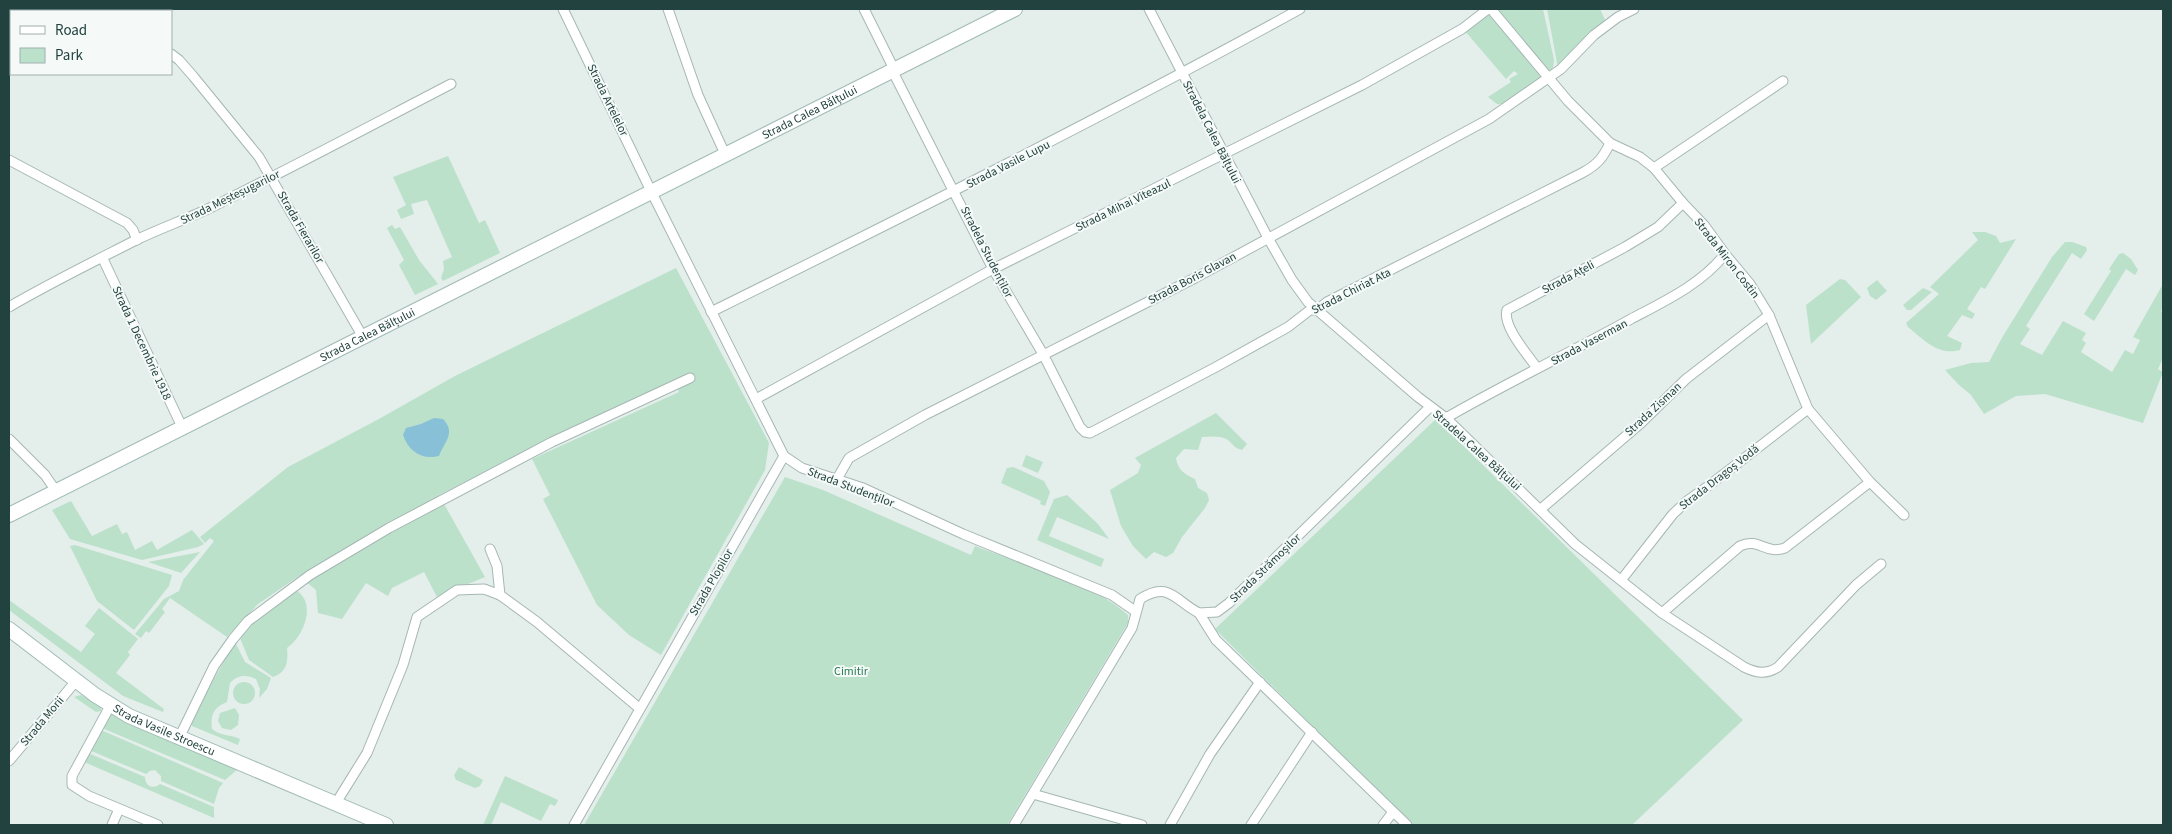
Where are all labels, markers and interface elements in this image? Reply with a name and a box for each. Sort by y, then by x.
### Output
legend [10,10,172,75]
text: Road [55,20,87,41]
text: Park [55,45,84,66]
street label: Strada Artelelor [583,61,633,140]
street label: Stradela Calea Bălțului [1178,78,1245,187]
street label: Strada Calea Bălțului [759,82,860,144]
street label: Strada Vasile Lupu [963,136,1053,193]
street label: Strada Meșteșugarilor [178,166,284,229]
street label: Strada Mihai Viteazul [1073,175,1174,236]
street label: Strada Fierarilor [273,188,329,267]
street label: Stradela Studenților [956,203,1017,302]
street label: Strada Miron Costin [1690,214,1764,302]
street label: Strada Boris Glavan [1145,248,1239,309]
street label: Strada Ațeli [1539,256,1598,298]
street label: Strada Chiriat Ata [1309,264,1394,319]
street label: Strada 1 Decembrie 1918 [108,283,175,403]
street label: Strada Calea Bălțului [317,304,418,366]
street label: Strada Vaserman [1548,315,1631,370]
street label: Strada Zisman [1621,379,1686,440]
street label: Stradela Calea Bălțului [1429,406,1525,495]
street label: Strada Dragoș Vodă [1676,441,1763,514]
street label: Strada Studenților [805,463,898,512]
street label: Strada Strămoșilor [1226,529,1305,607]
street label: Strada Plopilor [685,545,738,619]
park label: Cimitir [834,663,869,680]
street label: Strada Morii [16,693,68,750]
street label: Strada Vasile Stroescu [109,700,218,761]

